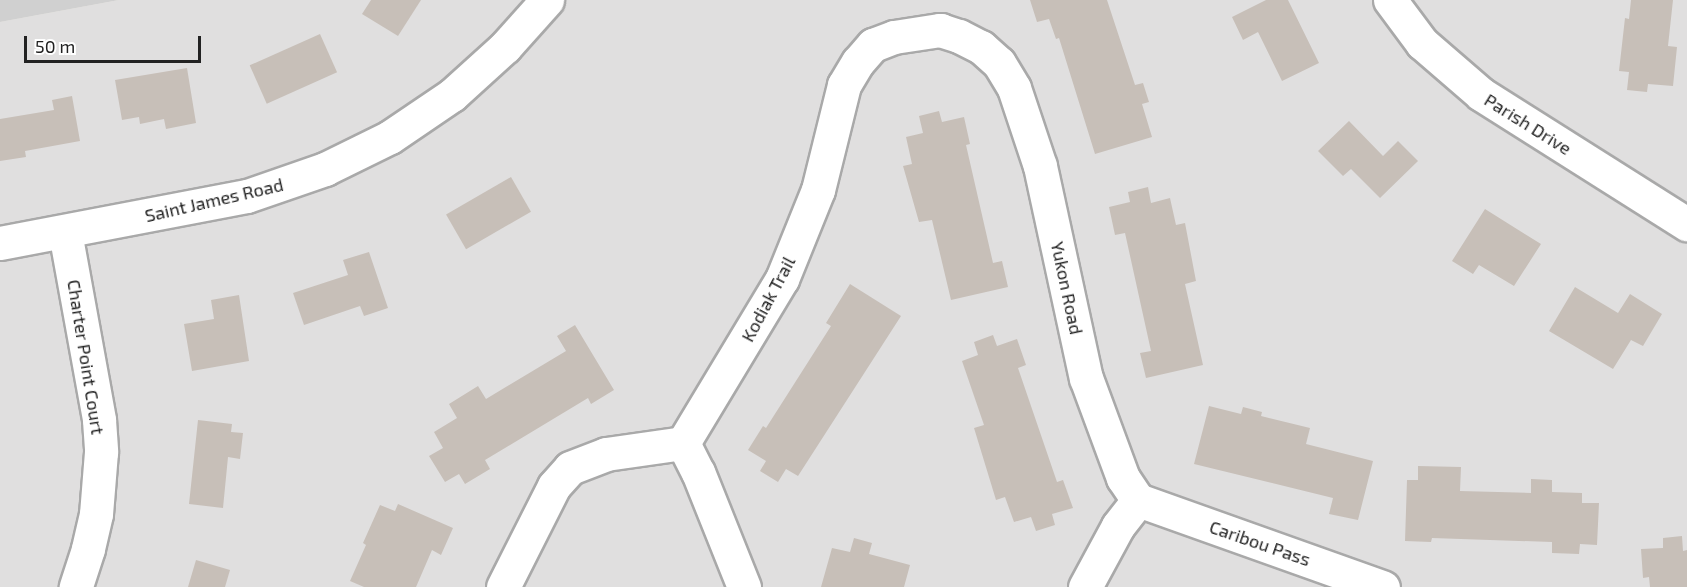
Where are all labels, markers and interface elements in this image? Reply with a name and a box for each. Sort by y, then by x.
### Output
scale bar [27,24,204,62]
text: 50 m [35,35,75,57]
street label: Parish Drive [1481,89,1575,159]
street label: Saint James Road [142,174,286,226]
street label: Yukon Road [1047,240,1087,336]
street label: Kodiak Trail [736,252,800,346]
street label: Charter Point Court [63,278,109,436]
street label: Caribou Pass [1207,516,1313,570]

